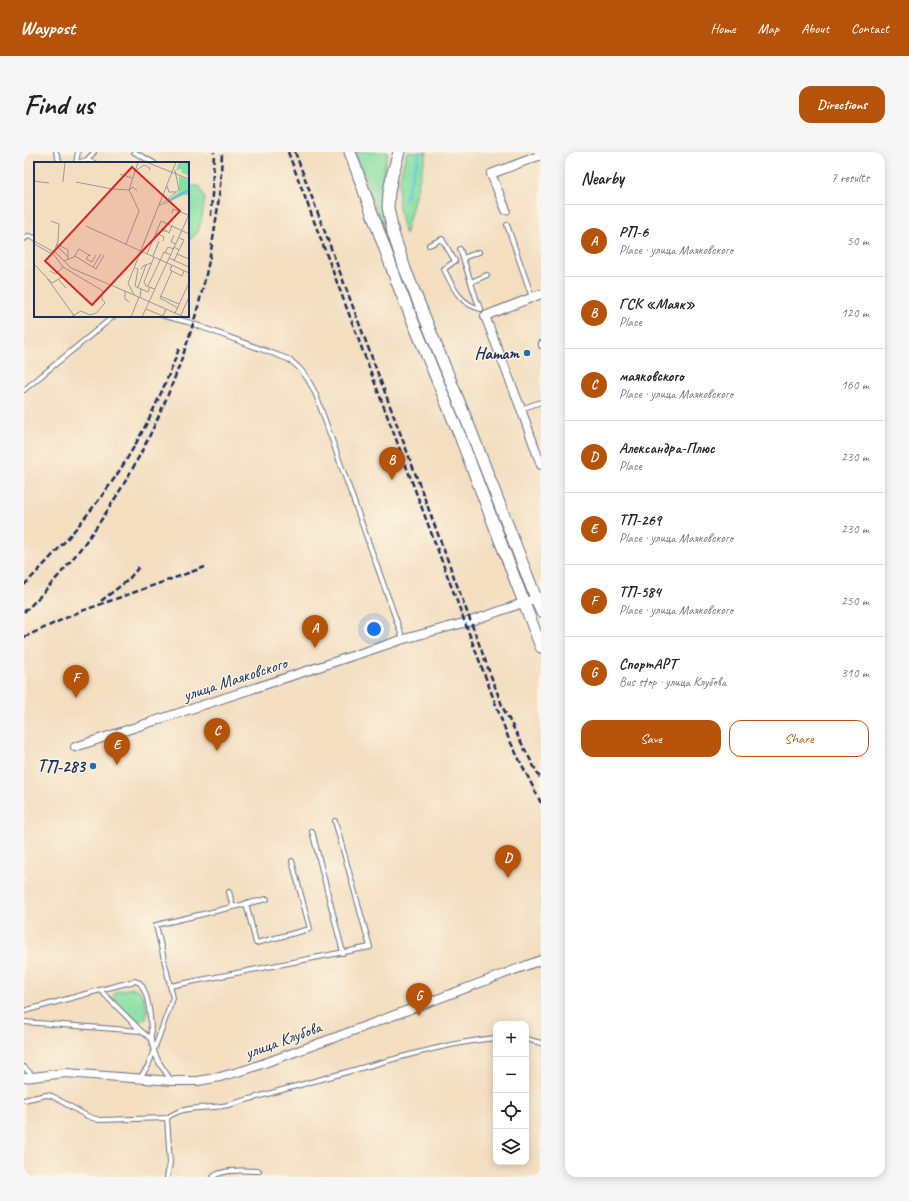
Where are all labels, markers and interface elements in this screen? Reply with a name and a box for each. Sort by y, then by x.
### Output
text: Waypost [20,16,75,40]
text: Home [710,20,736,37]
text: Map [758,20,779,37]
text: About [801,20,829,37]
text: Contact [851,20,889,37]
button: Directions [799,86,885,123]
text: Find us [24,87,94,122]
inset map [34,162,189,317]
text: Nearby [581,168,624,189]
text: 7 results [831,170,869,186]
text: РП-6 [619,223,648,242]
text: A [591,233,597,249]
text: 50 m [847,233,869,249]
text: Place · улица Маяковского [619,242,733,258]
text: ГСК «Маяк» [619,295,695,314]
text: B [591,305,597,321]
text: 120 m [841,305,869,321]
text: Place [619,314,642,330]
place label: Hamam [475,343,521,364]
marker: Hamam [522,348,532,358]
text: маяковского [619,367,684,386]
text: C [591,377,597,393]
text: 160 m [841,377,869,393]
text: Place · улица Маяковского [619,386,733,402]
text: Александра-Плюс [619,439,715,458]
pin: B [379,447,405,480]
text: D [590,449,598,465]
text: 230 m [841,449,869,465]
text: Place [619,458,642,474]
text: ТП-269 [619,511,661,530]
text: E [591,521,597,537]
text: 230 m [841,521,869,537]
text: Place · улица Маяковского [619,530,733,546]
text: ТП-584 [619,583,661,602]
text: F [591,593,597,609]
text: 250 m [841,593,869,609]
text: Place · улица Маяковского [619,602,733,618]
pin: A [302,615,328,648]
your location [364,619,384,639]
street label: улица Маяковского [179,652,291,706]
text: СпортАРТ [619,655,677,674]
pin: F [63,665,89,698]
text: G [591,665,597,681]
text: 310 m [841,665,869,681]
text: Bus stop · улица Клубова [619,674,726,690]
pin: C [204,718,230,751]
button: Save [581,720,721,757]
button: Share [729,720,869,757]
pin: E [104,732,130,765]
place label: ТП-283 [37,756,86,777]
marker: ТП-283 [88,761,98,771]
pin: D [495,845,521,878]
pin: G [406,983,432,1016]
street label: улица Клубова [241,1016,326,1064]
map controls [493,1021,529,1165]
button: + [493,1021,529,1057]
button: − [493,1057,529,1093]
button: locate [493,1093,529,1129]
button: layers [493,1129,529,1165]

